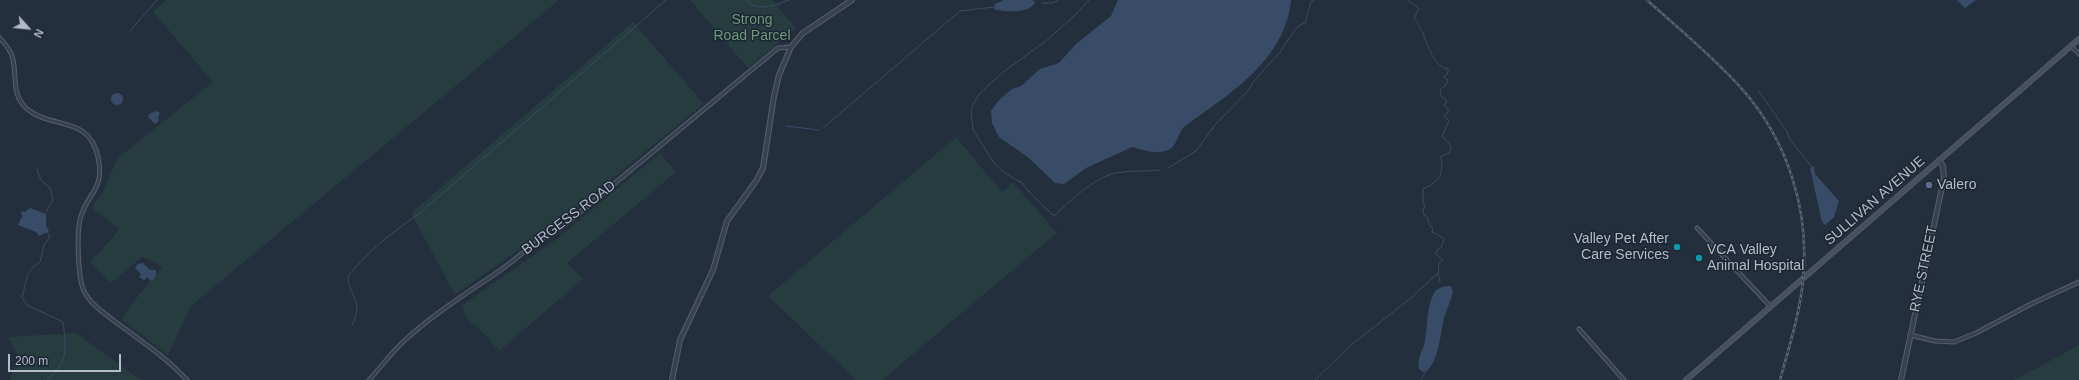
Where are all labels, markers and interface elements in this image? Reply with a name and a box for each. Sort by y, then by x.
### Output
north arrow [8,8,48,48]
park label: Strong Road Parcel [713,12,791,44]
text: N [32,27,46,40]
street label: SULLIVAN AVENUE [1822,153,1928,249]
street label: BURGESS ROAD [519,177,619,259]
place label: Valero [1937,177,1976,193]
marker: Valero [1924,180,1934,190]
street label: RYE STREET [1907,224,1941,314]
place label: Valley Pet After Care Services [1574,231,1669,264]
marker: Valley Pet After Care Services [1672,242,1682,252]
place label: VCA Valley Animal Hospital [1707,242,1804,274]
marker: VCA Valley Animal Hospital [1694,253,1704,263]
scale bar [10,346,123,372]
text: 200 m [15,354,48,368]

